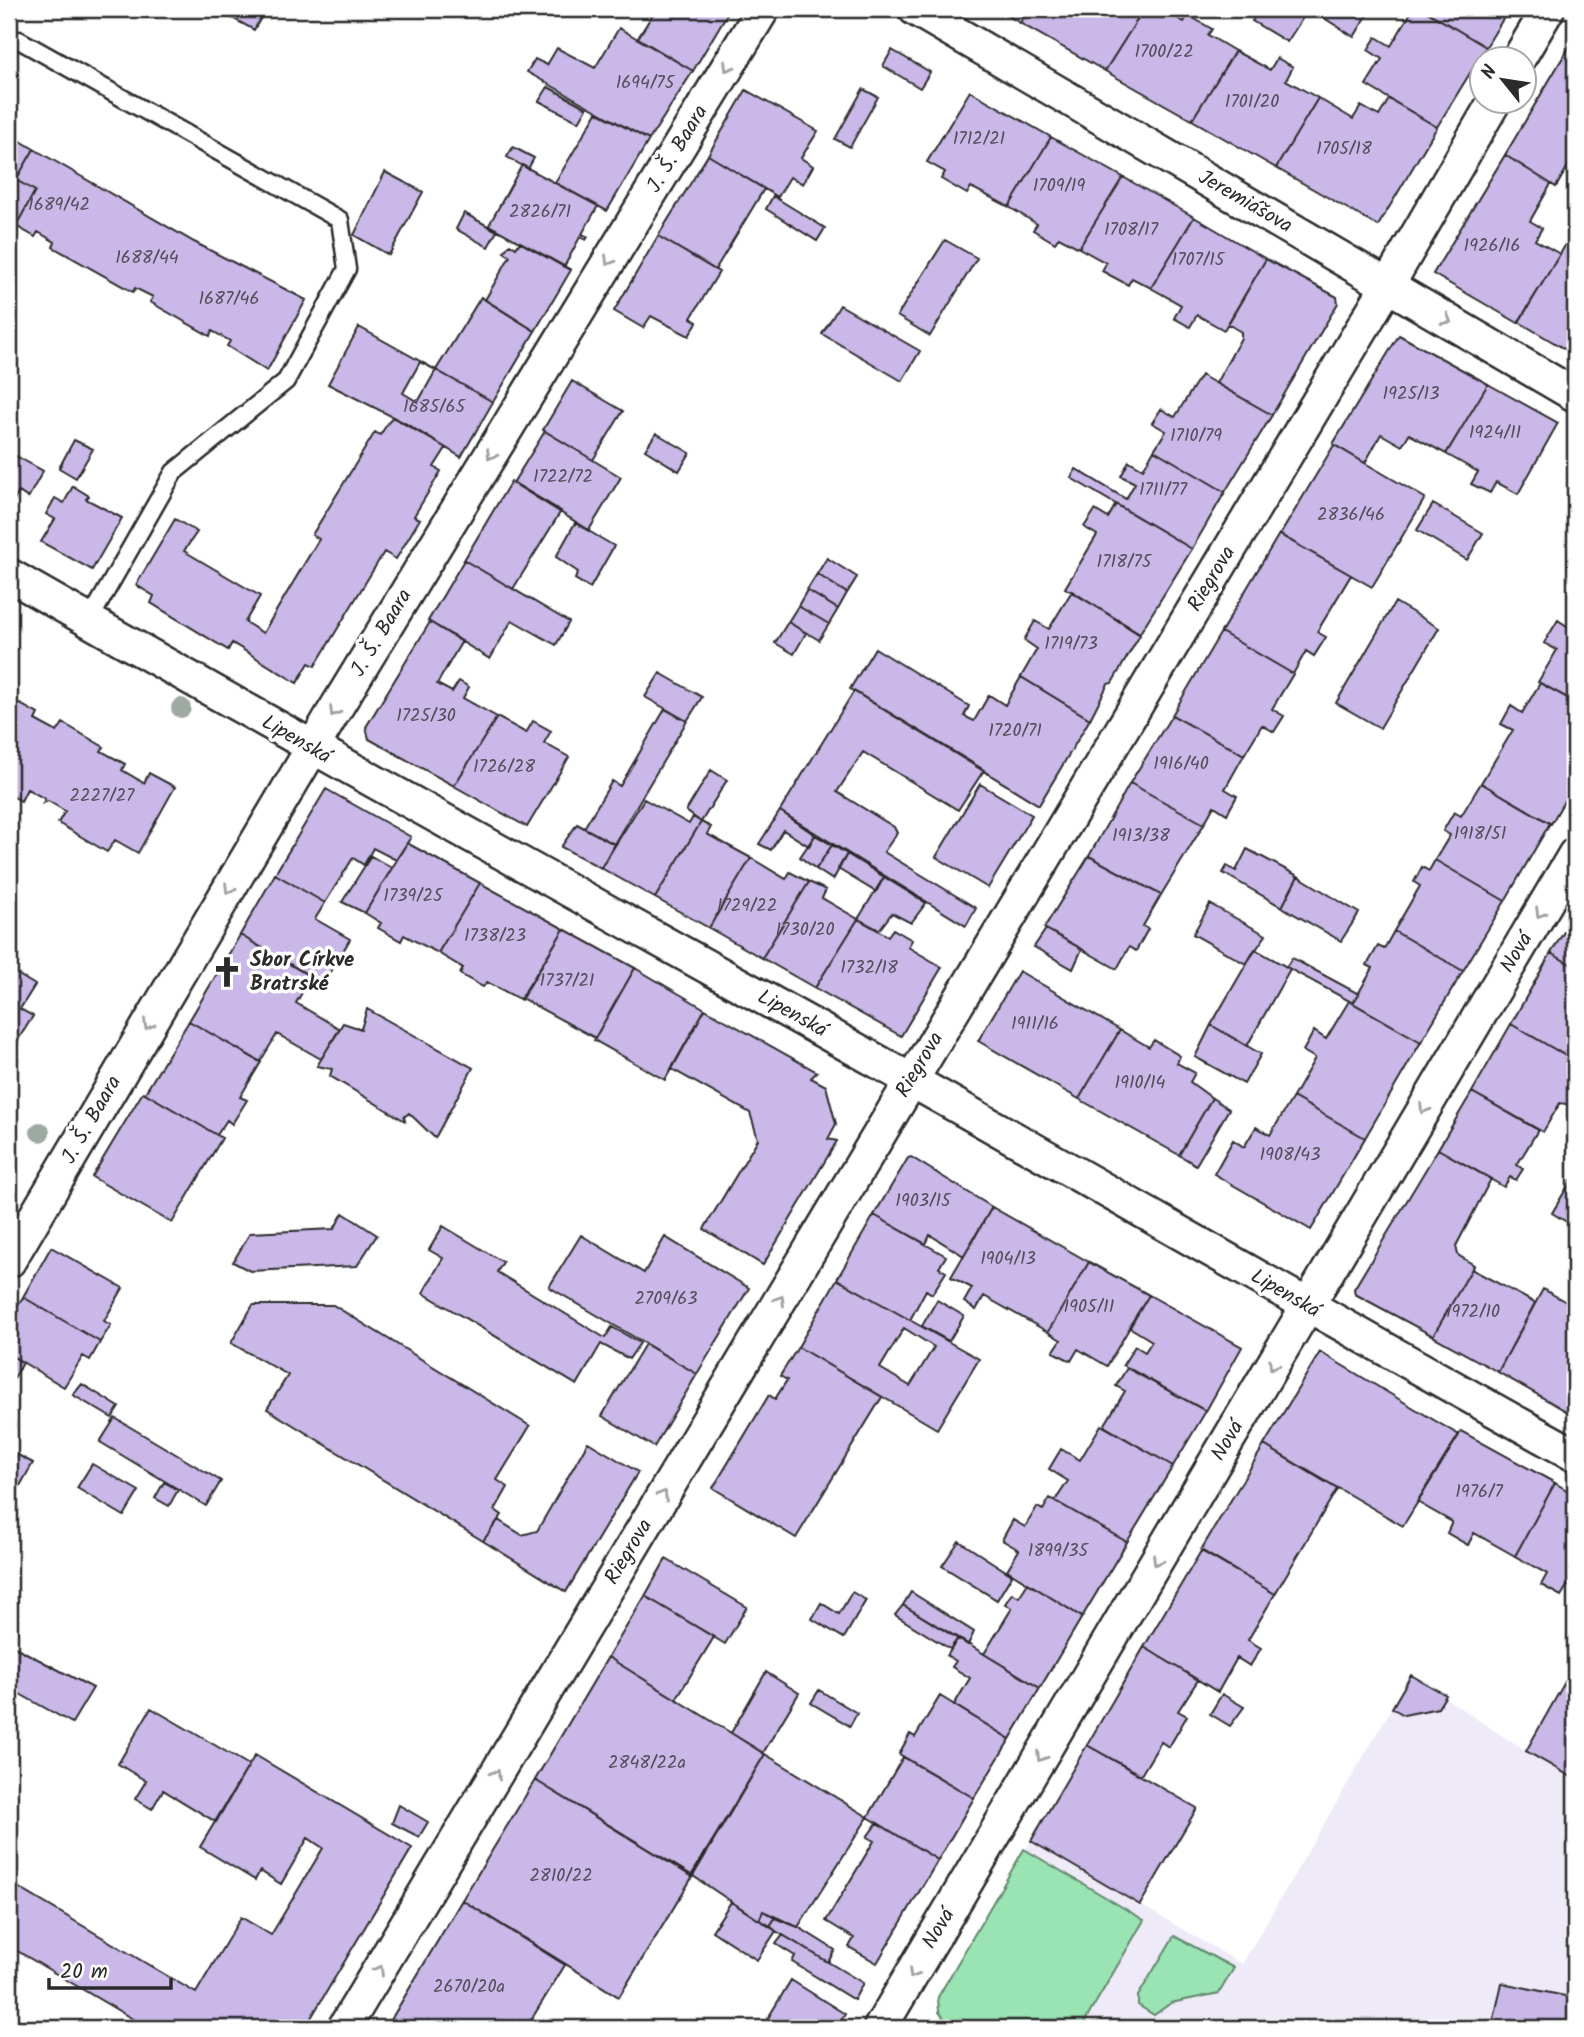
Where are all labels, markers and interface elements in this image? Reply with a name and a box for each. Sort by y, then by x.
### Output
house number: 1700/22 [1134,38,1194,67]
north arrow [1468,46,1538,116]
one-way arrow [723,59,736,72]
text: N [1474,60,1506,85]
house number: 1694/75 [616,69,676,98]
house number: 1701/20 [1225,88,1279,117]
street label: J. Š. Baara [639,99,717,199]
house number: 1712/21 [953,125,1005,154]
house number: 1705/18 [1316,135,1372,164]
street label: Jeremiášova [1192,162,1298,242]
house number: 1709/19 [1033,172,1085,201]
house number: 1689/42 [28,191,90,220]
house number: 2826/71 [509,198,571,227]
house number: 1708/17 [1104,216,1159,245]
house number: 1926/16 [1464,232,1520,261]
house number: 1688/44 [115,244,179,273]
house number: 1707/15 [1172,246,1226,275]
one-way arrow [605,254,618,267]
house number: 1687/46 [198,285,260,314]
one-way arrow [1439,312,1452,325]
house number: 1925/13 [1383,380,1439,409]
house number: 1685/65 [403,393,466,422]
house number: 1924/11 [1469,419,1521,448]
house number: 1710/79 [1170,422,1222,451]
one-way arrow [486,448,499,461]
house number: 1722/72 [533,463,593,492]
house number: 1711/77 [1139,476,1188,505]
house number: 2836/46 [1317,501,1385,530]
street label: Riegrova [1179,540,1245,618]
house number: 1718/75 [1097,548,1153,577]
street label: J. Š. Baara [343,583,421,683]
house number: 1719/73 [1044,630,1098,659]
house number: 1725/30 [396,702,456,731]
one-way arrow [329,705,342,718]
street label: Lipenská [255,707,339,774]
house number: 1720/71 [988,717,1042,746]
house number: 1916/40 [1153,750,1209,779]
house number: 1726/28 [473,753,535,782]
house number: 2227/27 [70,782,135,811]
house number: 1918/51 [1454,820,1506,849]
house number: 1913/38 [1112,822,1170,851]
one-way arrow [224,881,237,894]
house number: 1739/25 [383,882,444,911]
house number: 1729/22 [717,892,777,921]
one-way arrow [1536,906,1549,919]
house number: 1730/20 [775,916,835,945]
house number: 1738/23 [464,922,526,951]
street label: Nová [1492,925,1543,980]
place label: Sbor Církve Bratrské [250,944,354,1001]
house number: 1732/18 [840,954,898,983]
church icon: Sbor Církve Bratrské [210,955,244,989]
house number: 1737/21 [539,967,595,996]
street label: Lipenská [751,981,835,1048]
house number: 1911/16 [1011,1010,1059,1039]
one-way arrow [143,1017,156,1030]
street label: Riegrova [887,1026,953,1104]
house number: 1910/14 [1114,1069,1166,1098]
street label: J. Š. Baara [53,1070,131,1170]
one-way arrow [1420,1101,1433,1114]
house number: 1908/43 [1260,1141,1320,1170]
house number: 1903/15 [895,1187,952,1216]
house number: 1904/13 [980,1245,1036,1274]
street label: Lipenská [1244,1261,1328,1328]
house number: 2709/63 [634,1285,698,1314]
house number: 1905/11 [1064,1293,1114,1322]
one-way arrow [772,1294,785,1307]
house number: 1972/10 [1446,1298,1500,1327]
one-way arrow [1268,1358,1281,1371]
street label: Nová [1203,1413,1254,1468]
house number: 1976/7 [1455,1478,1503,1507]
one-way arrow [655,1489,668,1502]
street label: Riegrova [596,1513,662,1591]
house number: 1899/35 [1028,1537,1090,1566]
one-way arrow [1152,1554,1165,1567]
house number: 2848/22a [608,1749,686,1778]
one-way arrow [1036,1750,1049,1762]
one-way arrow [488,1769,501,1782]
house number: 2810/22 [529,1862,593,1891]
street label: Nová [914,1901,965,1956]
scale bar [49,1946,172,1990]
text: 20 m [60,1956,108,1989]
one-way arrow [371,1964,384,1977]
one-way arrow [908,1966,921,1979]
house number: 2670/20a [433,1973,505,2002]

